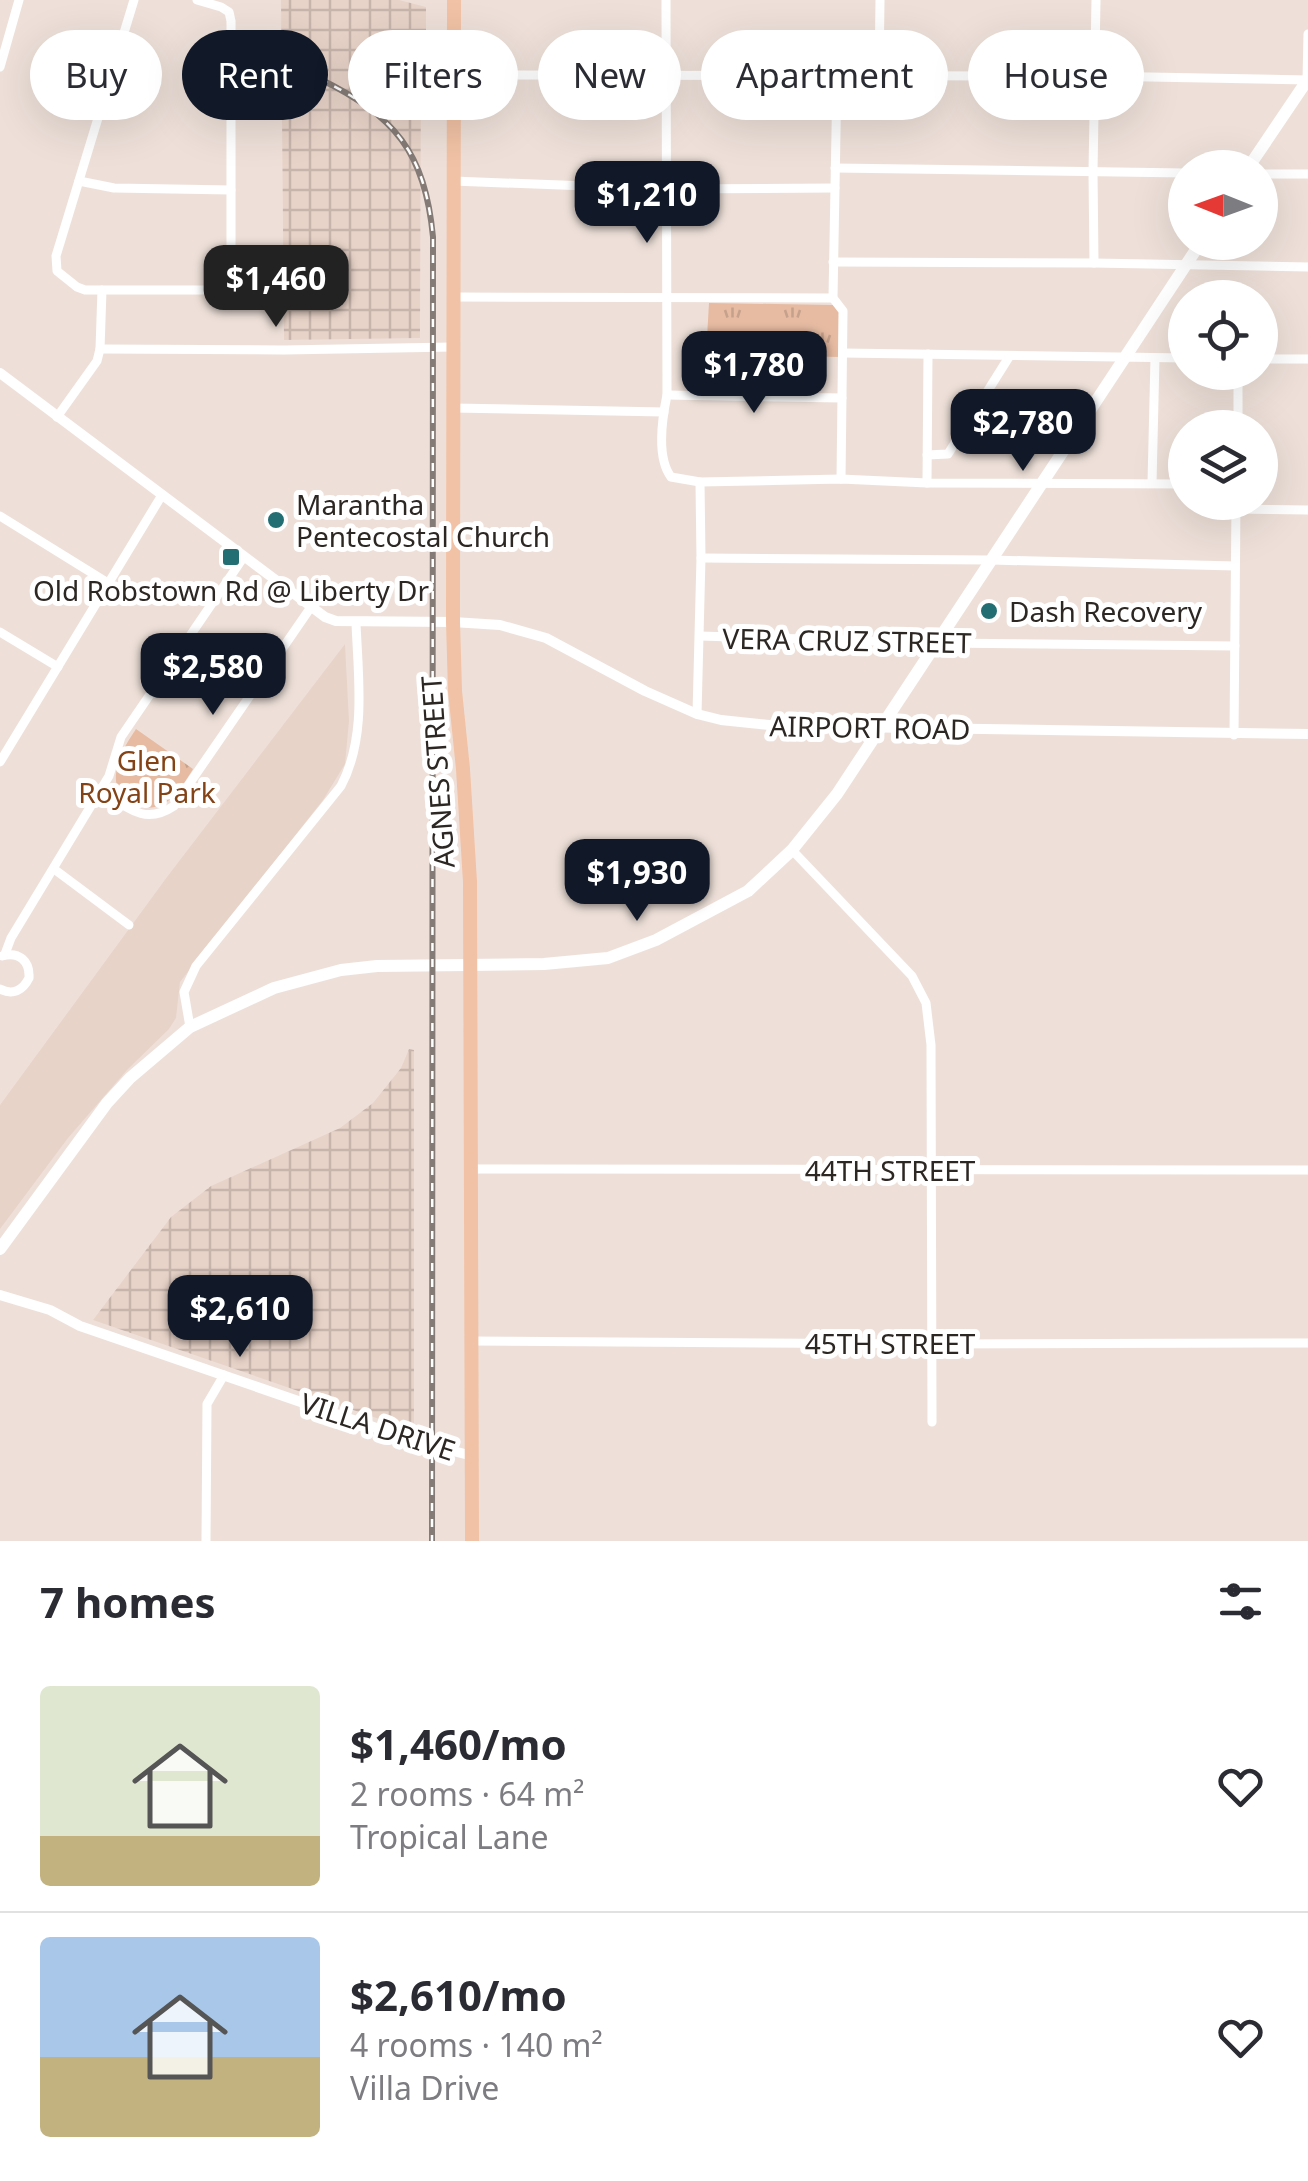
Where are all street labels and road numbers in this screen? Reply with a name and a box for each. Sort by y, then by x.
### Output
street label: VERA CRUZ STREET [722,619,972,661]
street label: AGNES STREET [411,674,463,869]
street label: AIRPORT ROAD [769,706,971,748]
street label: 44TH STREET [805,1151,976,1189]
street label: 45TH STREET [805,1324,976,1362]
street label: VILLA DRIVE [296,1383,460,1469]

